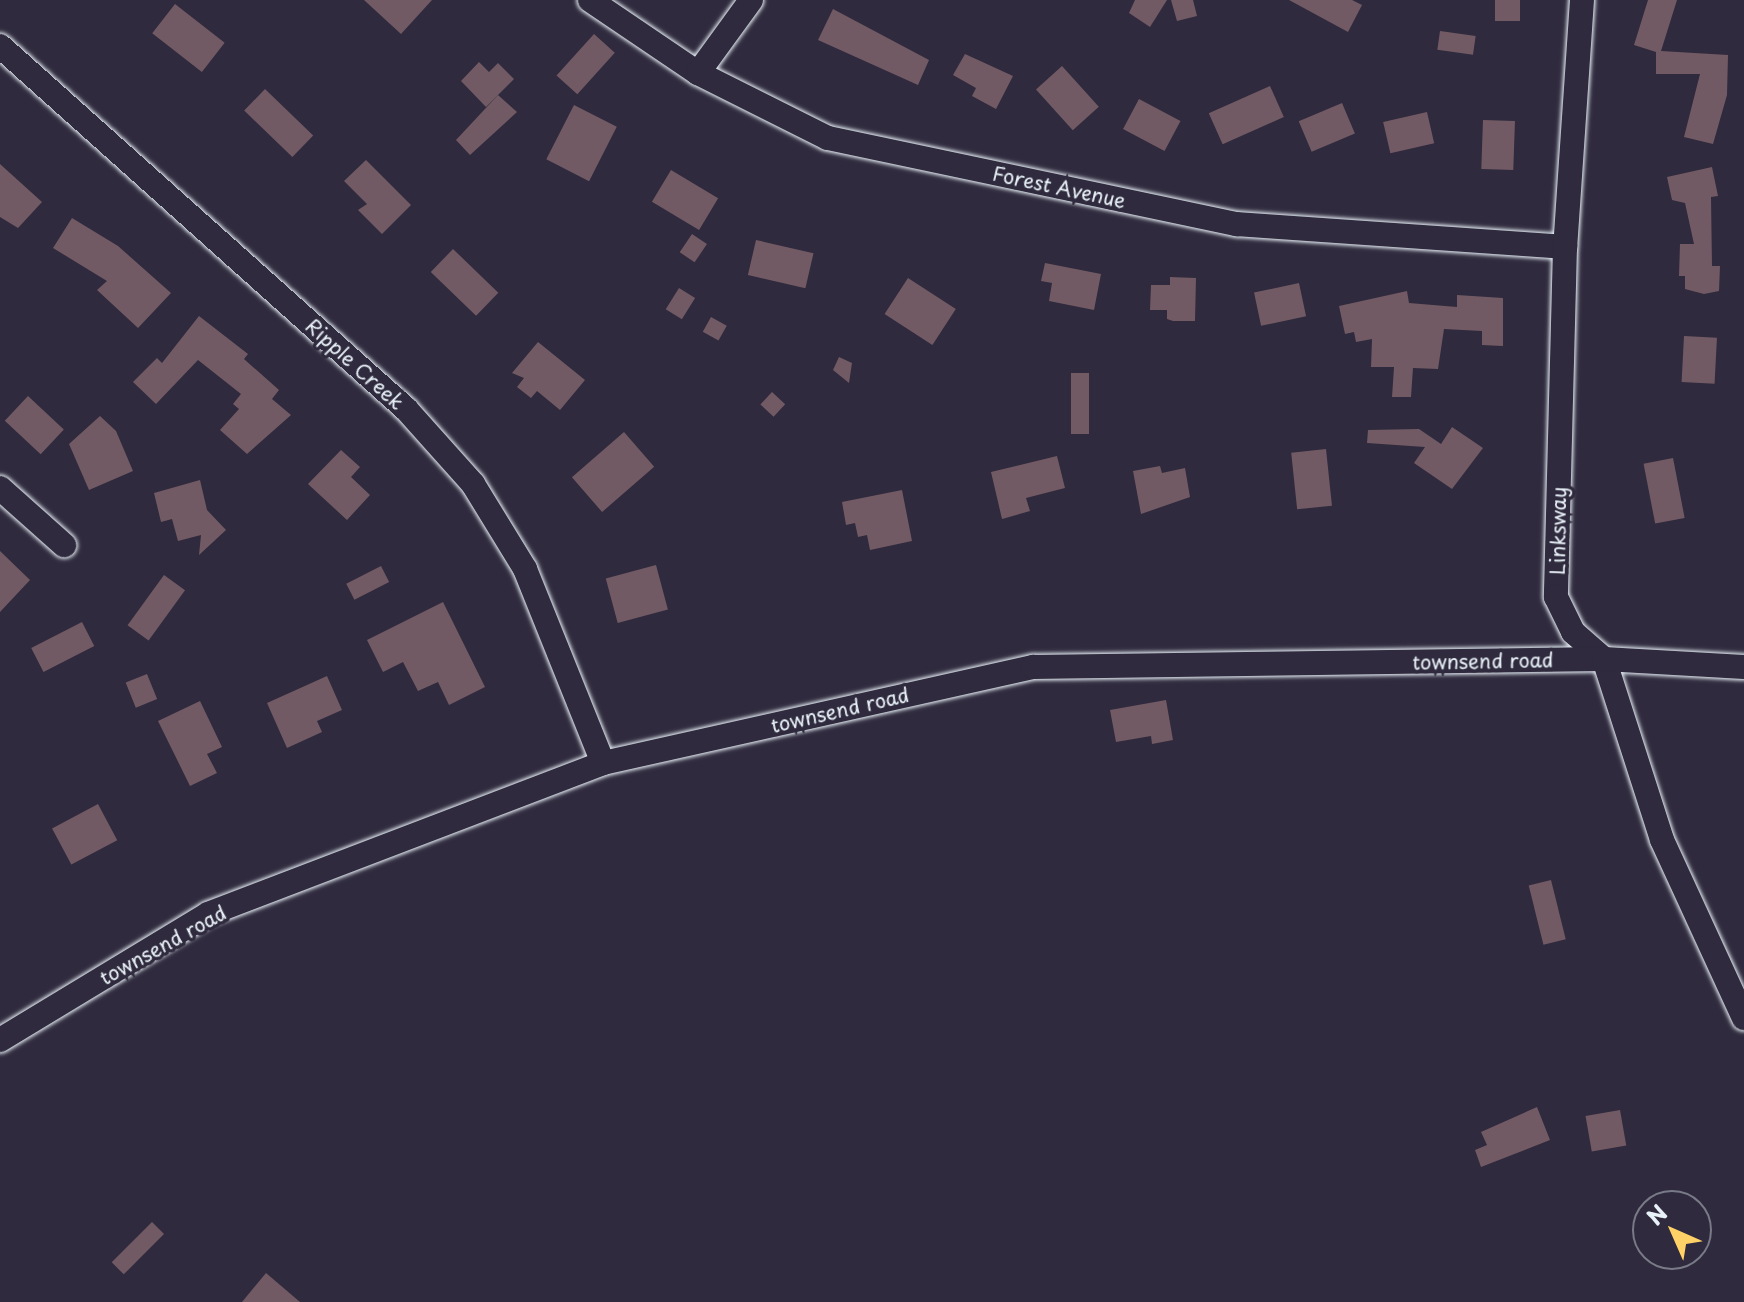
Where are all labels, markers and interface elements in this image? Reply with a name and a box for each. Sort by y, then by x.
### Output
street label: Forest Avenue [991,161,1127,213]
street label: Ripple Creek [301,313,409,415]
street label: Linksway [1545,487,1571,575]
street label: townsend road [1413,648,1553,674]
street label: townsend road [769,683,911,737]
street label: townsend road [96,900,230,990]
north arrow [1632,1190,1712,1270]
text: N [1638,1196,1674,1232]

